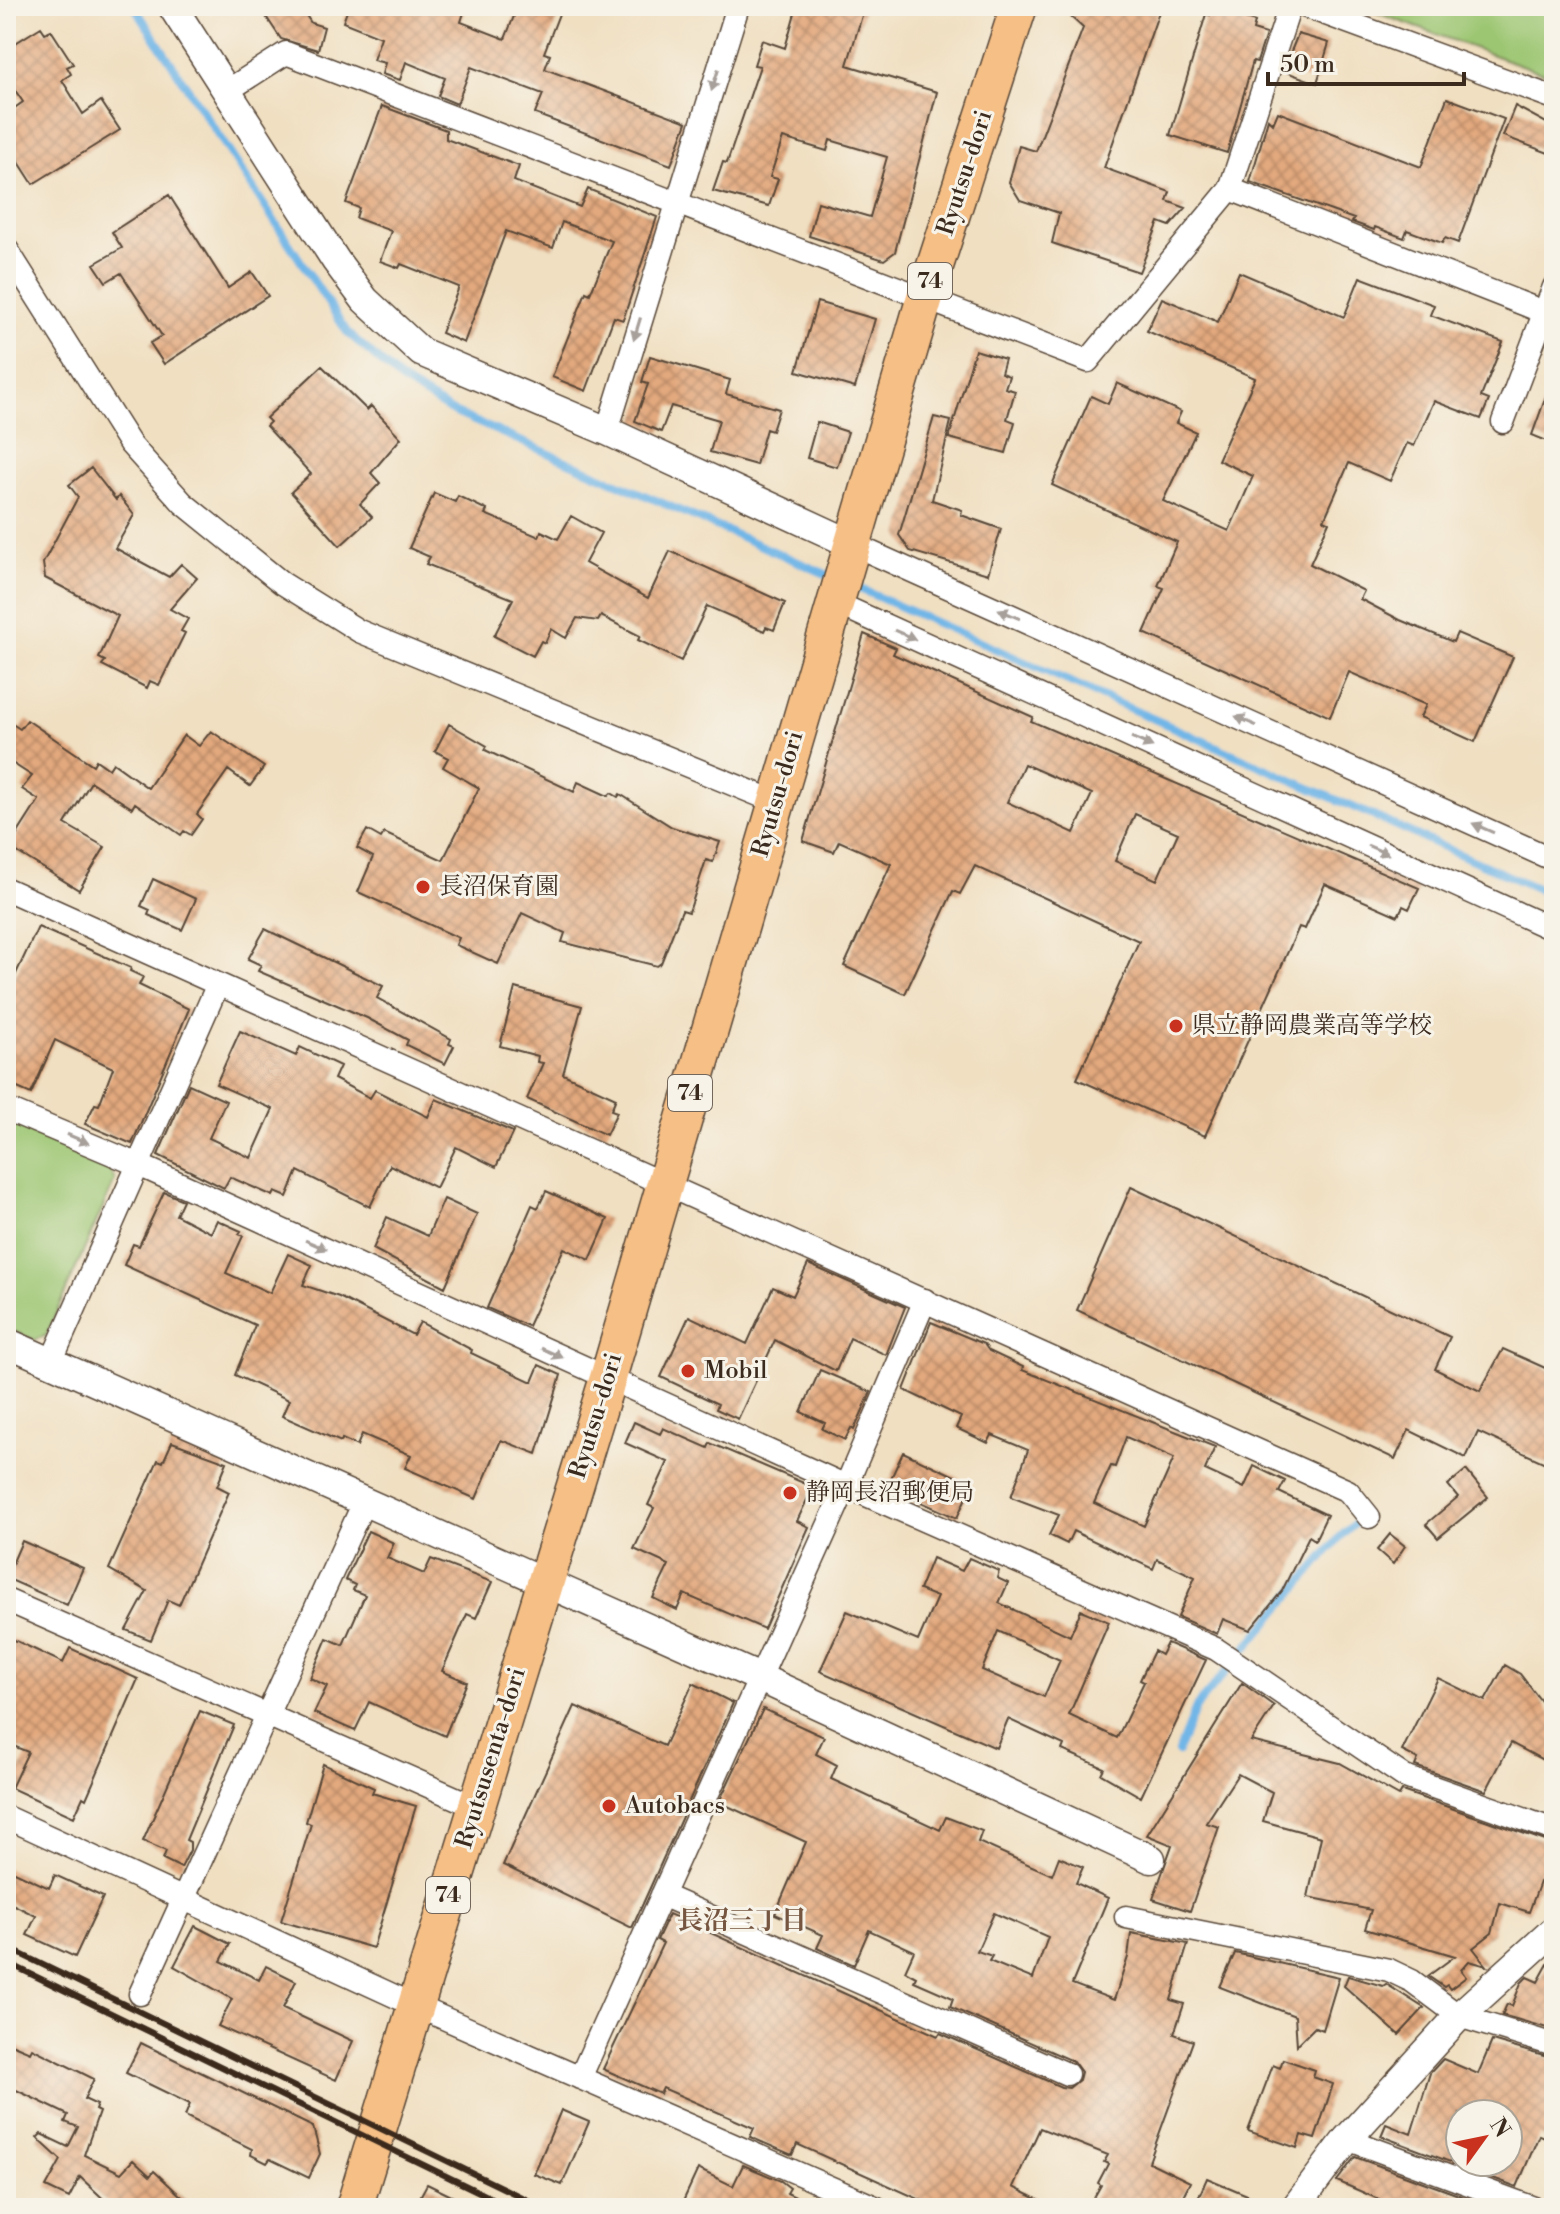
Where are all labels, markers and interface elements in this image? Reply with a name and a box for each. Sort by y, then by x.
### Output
scale bar [1268,36,1464,86]
text: 50 m [1280,50,1335,80]
one-way arrow [708,69,720,93]
street label: Ryutsu-dori [931,107,999,239]
road number: 74 [908,263,952,299]
one-way arrow [631,317,643,341]
one-way arrow [997,608,1020,621]
one-way arrow [893,628,917,641]
one-way arrow [1234,714,1258,728]
street label: Ryutsu-dori [746,727,810,860]
one-way arrow [1130,735,1153,749]
one-way arrow [1471,821,1495,835]
one-way arrow [1367,843,1390,857]
place label: 長沼保育園 [439,872,559,902]
marker: 長沼保育園 [414,878,432,896]
place label: 県立静岡農業高等学校 [1192,1011,1432,1041]
marker: 県立静岡農業高等学校 [1167,1017,1185,1035]
road number: 74 [668,1075,712,1111]
one-way arrow [66,1133,90,1146]
one-way arrow [304,1238,327,1252]
one-way arrow [540,1346,564,1359]
street label: Ryutsu-dori [563,1350,629,1482]
place label: Mobil [704,1356,767,1386]
marker: Mobil [679,1362,697,1380]
place label: 静岡長沼郵便局 [806,1478,974,1508]
marker: 静岡長沼郵便局 [781,1484,799,1502]
street label: Ryutsusenta-dori [449,1664,533,1852]
place label: Autobacs [624,1791,725,1821]
marker: Autobacs [600,1797,618,1815]
road number: 74 [426,1877,470,1913]
district label: 長沼三丁目 [677,1905,807,1937]
north arrow [1444,2098,1524,2178]
text: N [1483,2113,1516,2143]

